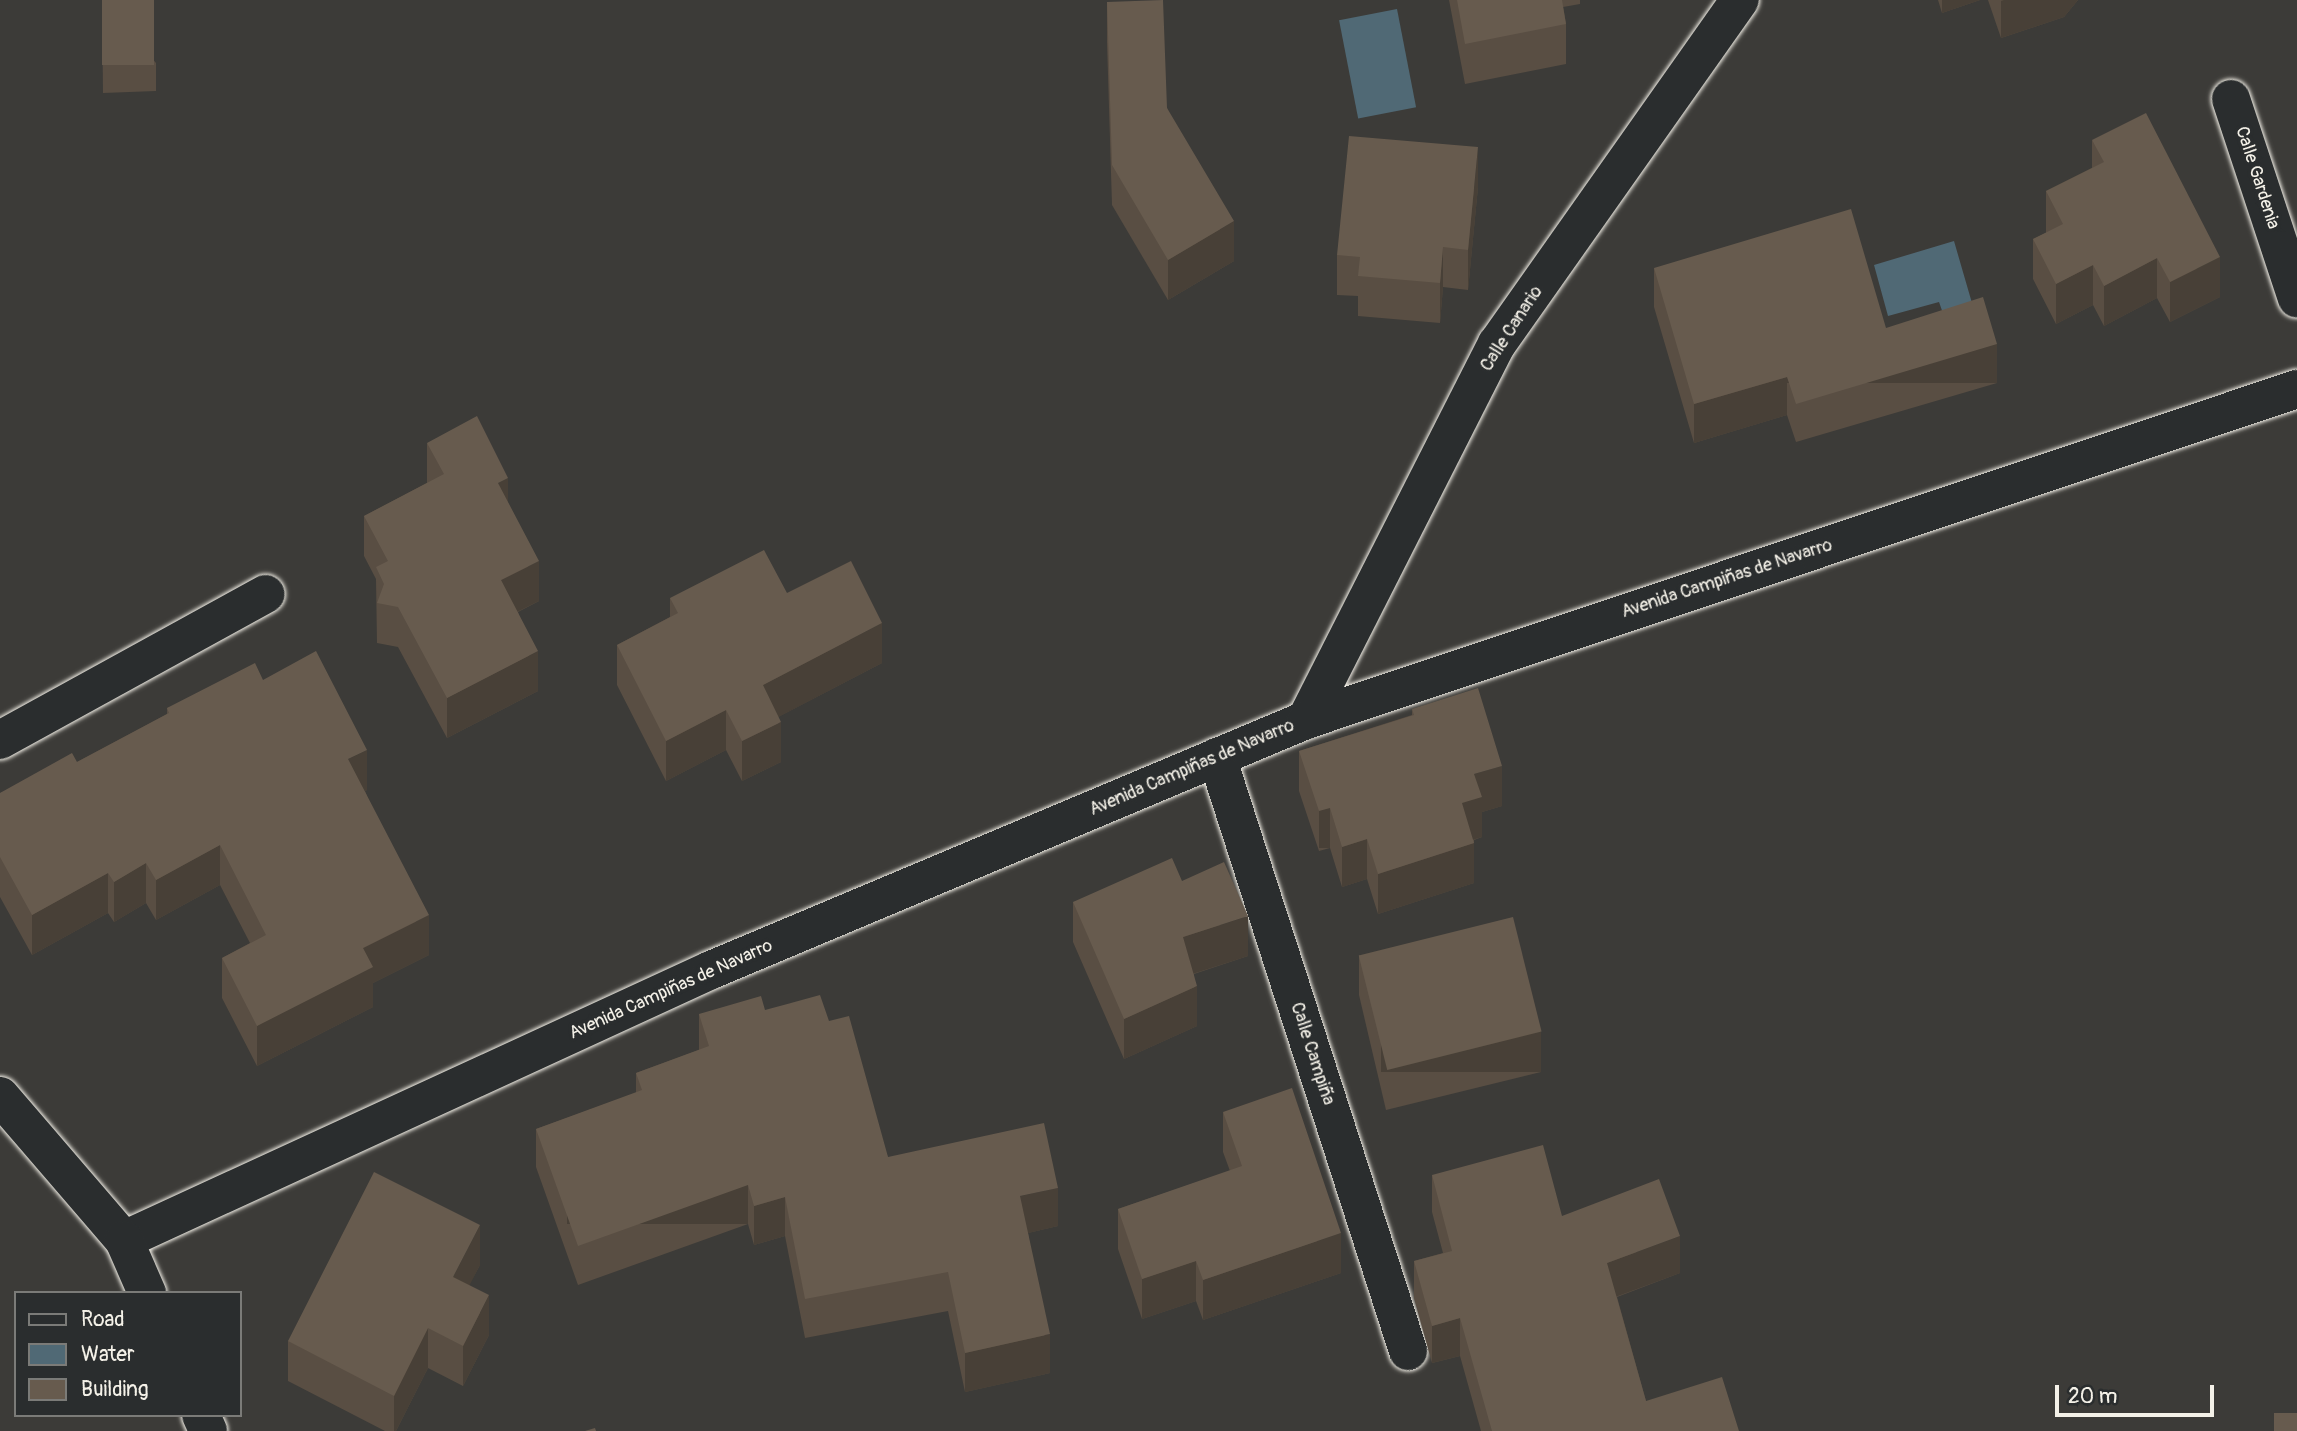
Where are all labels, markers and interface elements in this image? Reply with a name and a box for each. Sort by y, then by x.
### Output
street label: Calle Gardenia [2230,124,2284,232]
street label: Calle Canario [1476,282,1548,376]
street label: Avenida Campiñas de Navarro [1619,535,1835,623]
street label: Avenida Campiñas de Navarro [1086,715,1298,821]
street label: Avenida Campiñas de Navarro [566,935,776,1045]
street label: Calle Campiña [1285,1000,1339,1108]
legend [14,1291,242,1417]
text: Road [81,1306,125,1333]
text: Water [81,1341,134,1368]
scale bar [2059,1372,2218,1416]
text: Building [81,1376,148,1403]
text: 20 m [2068,1383,2117,1410]

